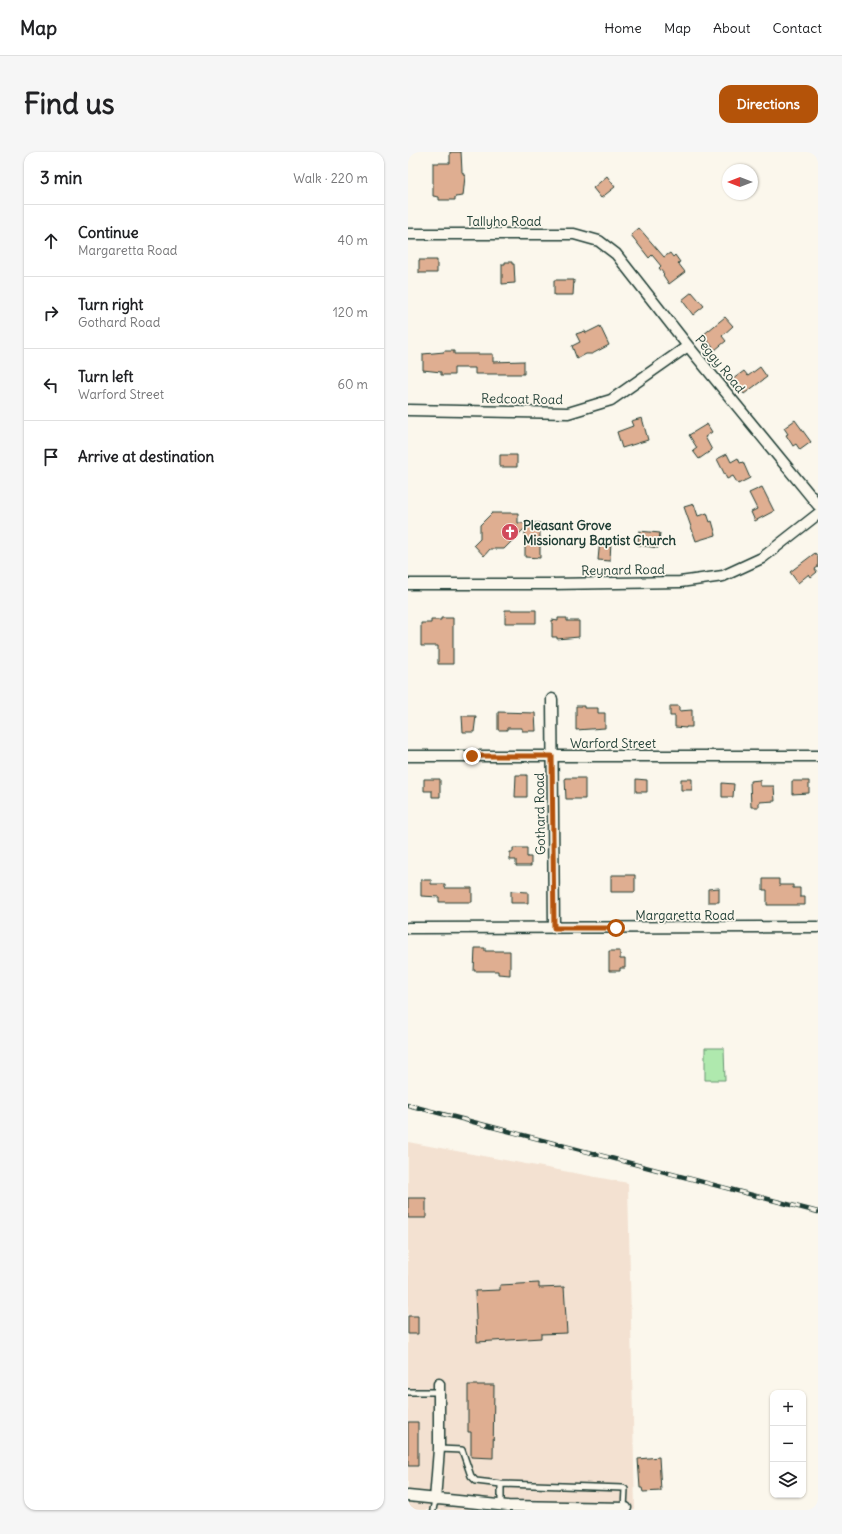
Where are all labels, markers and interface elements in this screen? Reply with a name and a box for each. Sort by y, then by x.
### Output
text: Map [20,16,57,40]
text: Home [604,19,642,37]
text: Map [664,19,691,37]
text: About [713,19,751,37]
text: Contact [773,19,822,37]
button: Directions [719,85,818,123]
text: Find us [24,86,115,122]
north arrow [722,164,758,200]
text: 3 min [40,167,82,189]
text: Walk · 220 m [293,170,368,187]
street label: Tallyho Road [467,213,542,230]
text: Continue [78,223,139,242]
icon: ahead [40,230,62,252]
text: 40 m [337,232,368,249]
text: Margaretta Road [78,242,177,259]
text: Turn right [78,295,143,314]
icon: right [40,302,62,324]
text: 120 m [333,304,368,321]
text: Gothard Road [78,314,160,331]
street label: Peggy Road [691,332,749,397]
text: Turn left [78,367,133,386]
icon: left [40,374,62,396]
text: 60 m [337,376,368,393]
text: Warford Street [78,386,164,403]
street label: Redcoat Road [481,390,563,408]
icon: arrive [40,446,62,468]
text: Arrive at destination [78,447,214,466]
place label: Pleasant Grove Missionary Baptist Church [523,517,677,549]
church icon: Pleasant Grove Missionary Baptist Church [500,522,520,542]
street label: Reynard Road [581,561,665,579]
street label: Warford Street [570,735,657,752]
route end [463,747,481,765]
street label: Gothard Road [531,772,549,855]
street label: Margaretta Road [635,907,735,924]
route start [607,919,625,937]
map controls [770,1390,806,1498]
button: + [770,1390,806,1426]
button: − [770,1426,806,1462]
button: layers [770,1462,806,1498]

